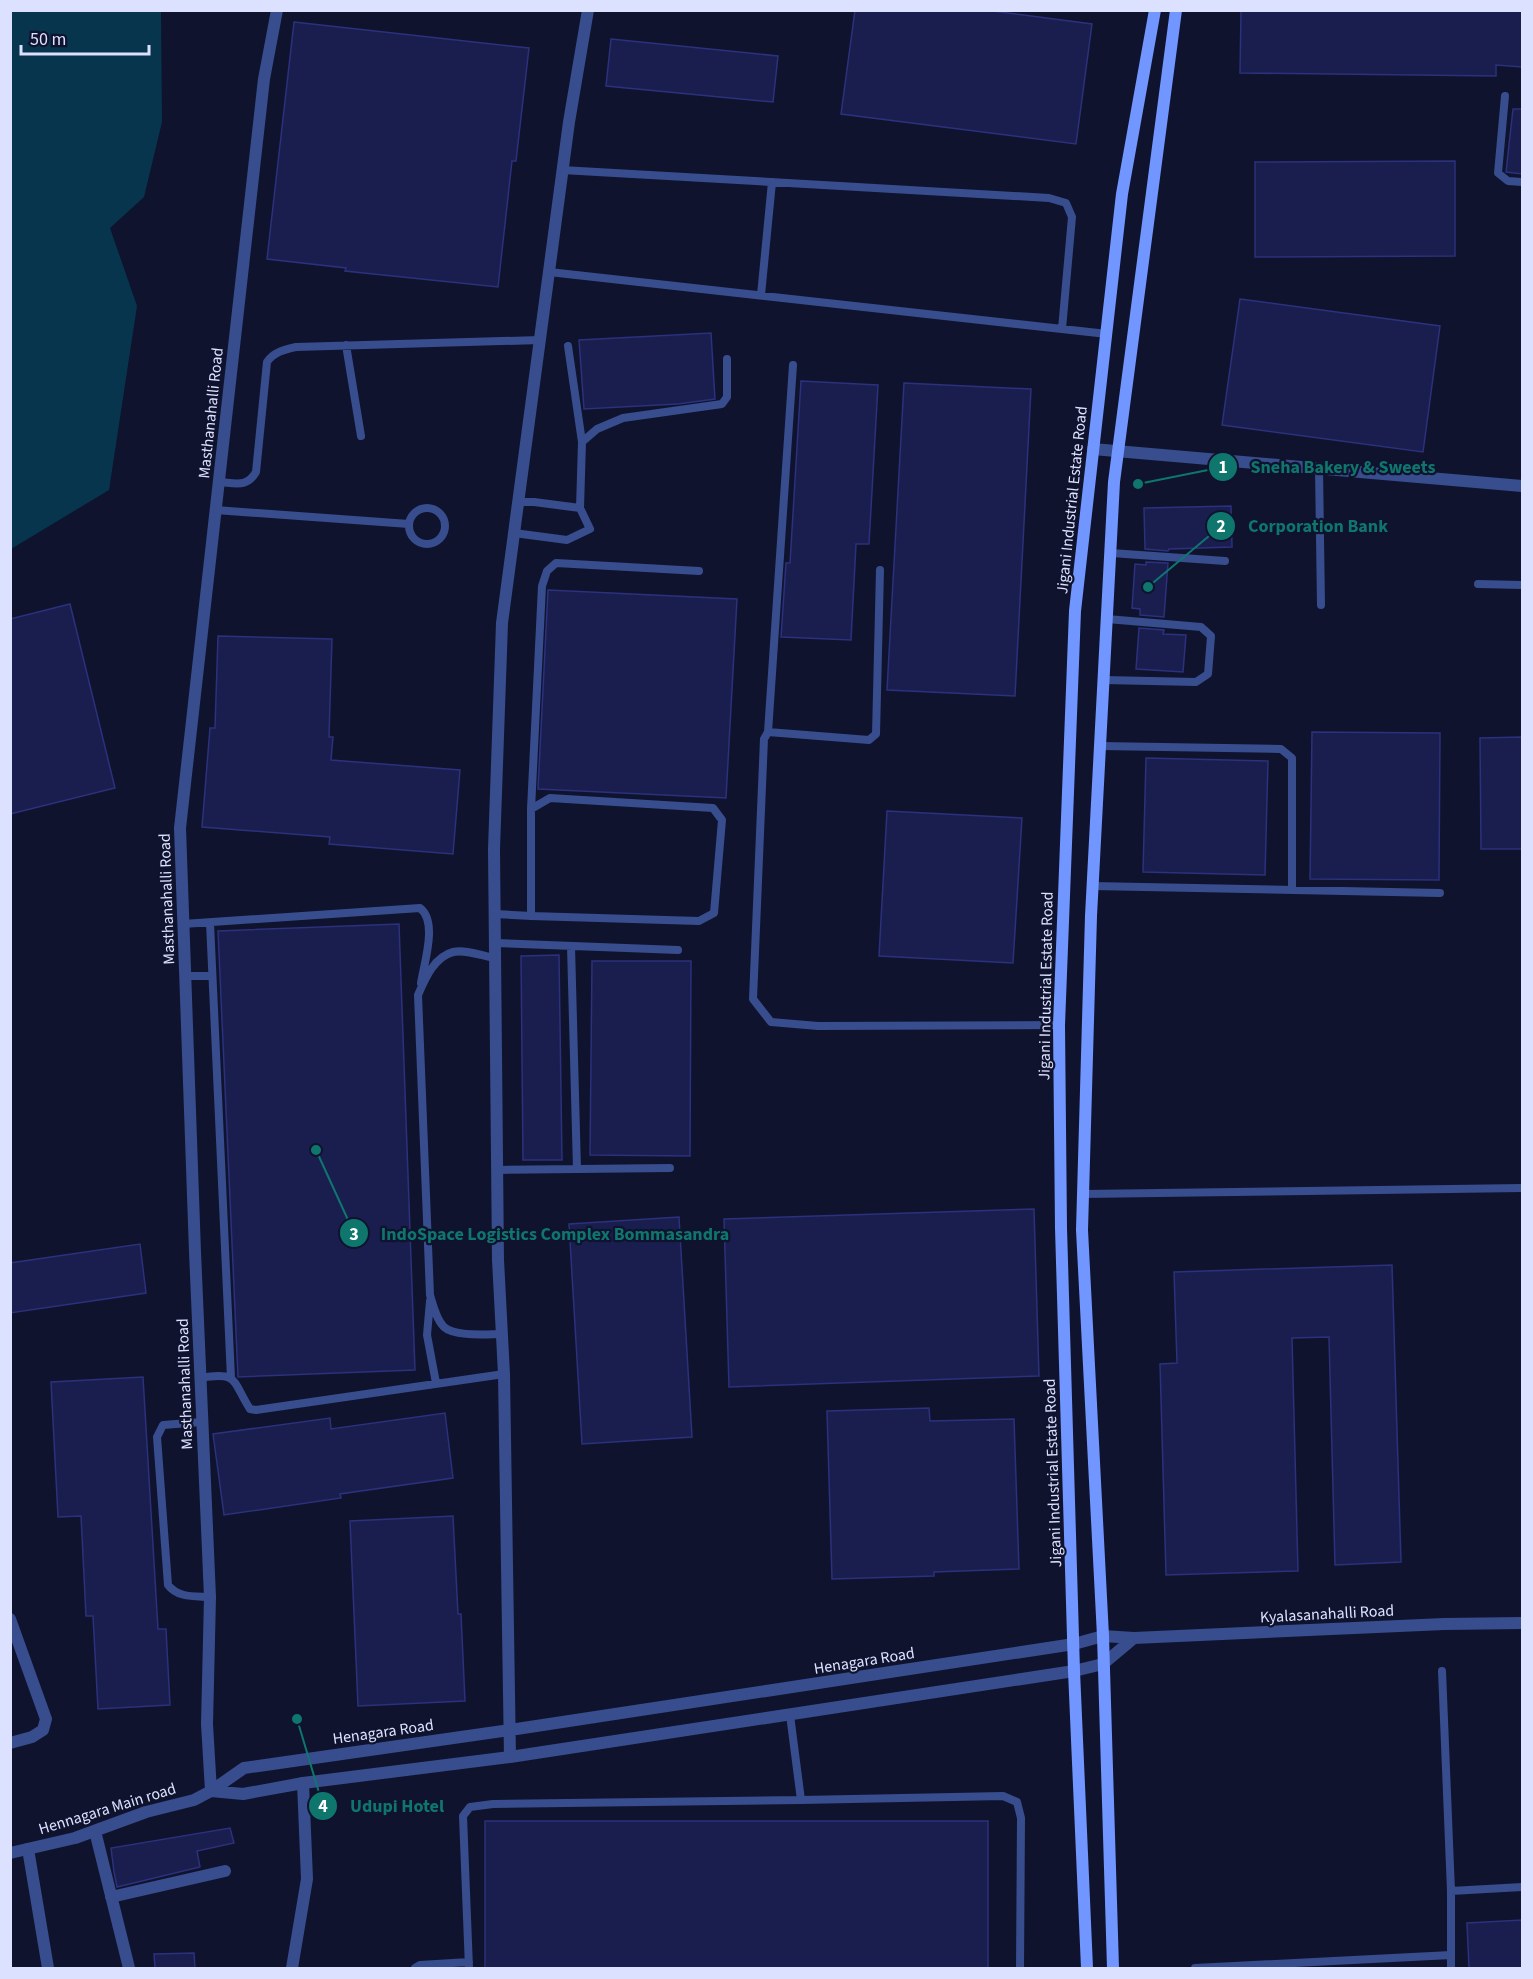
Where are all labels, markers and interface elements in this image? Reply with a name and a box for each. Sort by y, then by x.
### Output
scale bar [21,18,148,56]
text: 50 m [30,27,66,52]
street label: Masthanahalli Road [193,347,229,480]
street label: Jigani Industrial Estate Road [1051,405,1093,595]
callout: Sneha Bakery & Sweets [1208,449,1447,485]
text: 1 [1218,455,1228,480]
text: Sneha Bakery & Sweets [1251,455,1435,480]
callout: Corporation Bank [1206,508,1400,544]
text: 2 [1216,514,1226,539]
text: Corporation Bank [1248,514,1388,539]
street label: Masthanahalli Road [154,833,180,965]
street label: Jigani Industrial Estate Road [1033,891,1059,1081]
callout: IndoSpace Logistics Complex Bommasandra [339,1215,741,1251]
text: 3 [349,1222,359,1247]
text: IndoSpace Logistics Complex Bommasandra [381,1222,729,1247]
street label: Masthanahalli Road [172,1318,198,1450]
street label: Jigani Industrial Estate Road [1039,1378,1067,1568]
street label: Kyalasanahalli Road [1259,1599,1395,1628]
street label: Henagara Road [812,1642,916,1680]
street label: Henagara Road [331,1714,435,1750]
street label: Hennagara Main road [36,1778,179,1840]
callout: Udupi Hotel [308,1788,456,1824]
text: 4 [318,1794,328,1819]
text: Udupi Hotel [350,1794,444,1819]

